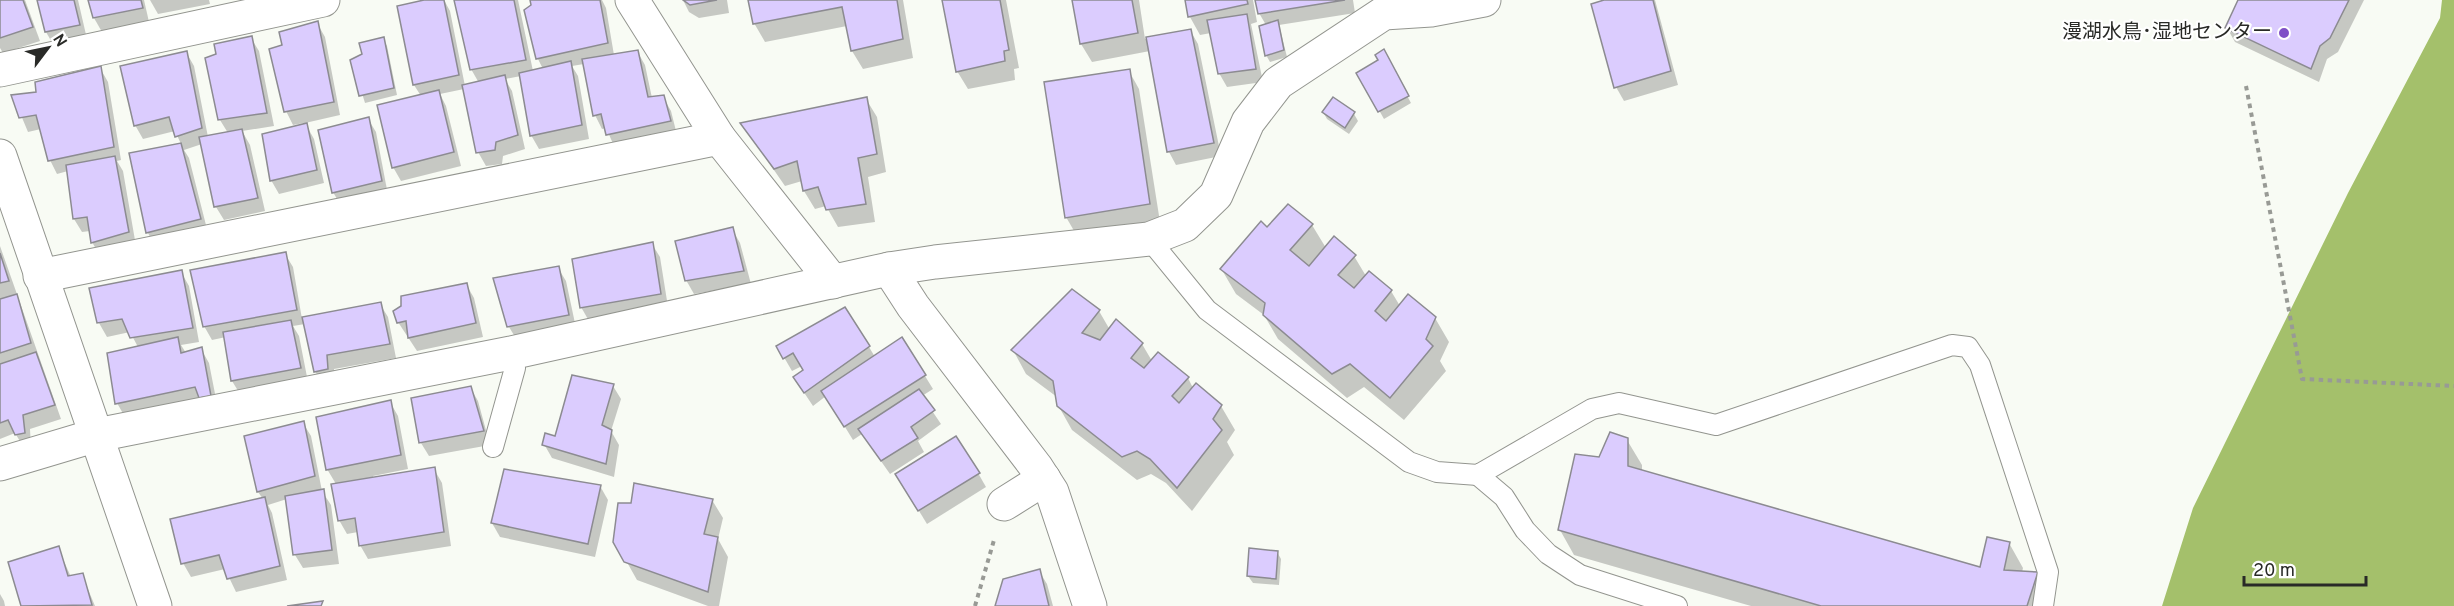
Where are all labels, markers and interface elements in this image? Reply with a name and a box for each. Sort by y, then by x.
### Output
north arrow [18,18,78,78]
place label: 漫湖水鳥･湿地センター [2062,20,2272,46]
marker: 漫湖水鳥･湿地センター [2277,26,2291,40]
text: N [47,31,71,51]
scale bar [2244,549,2366,587]
text: 20 m [2253,560,2295,583]

